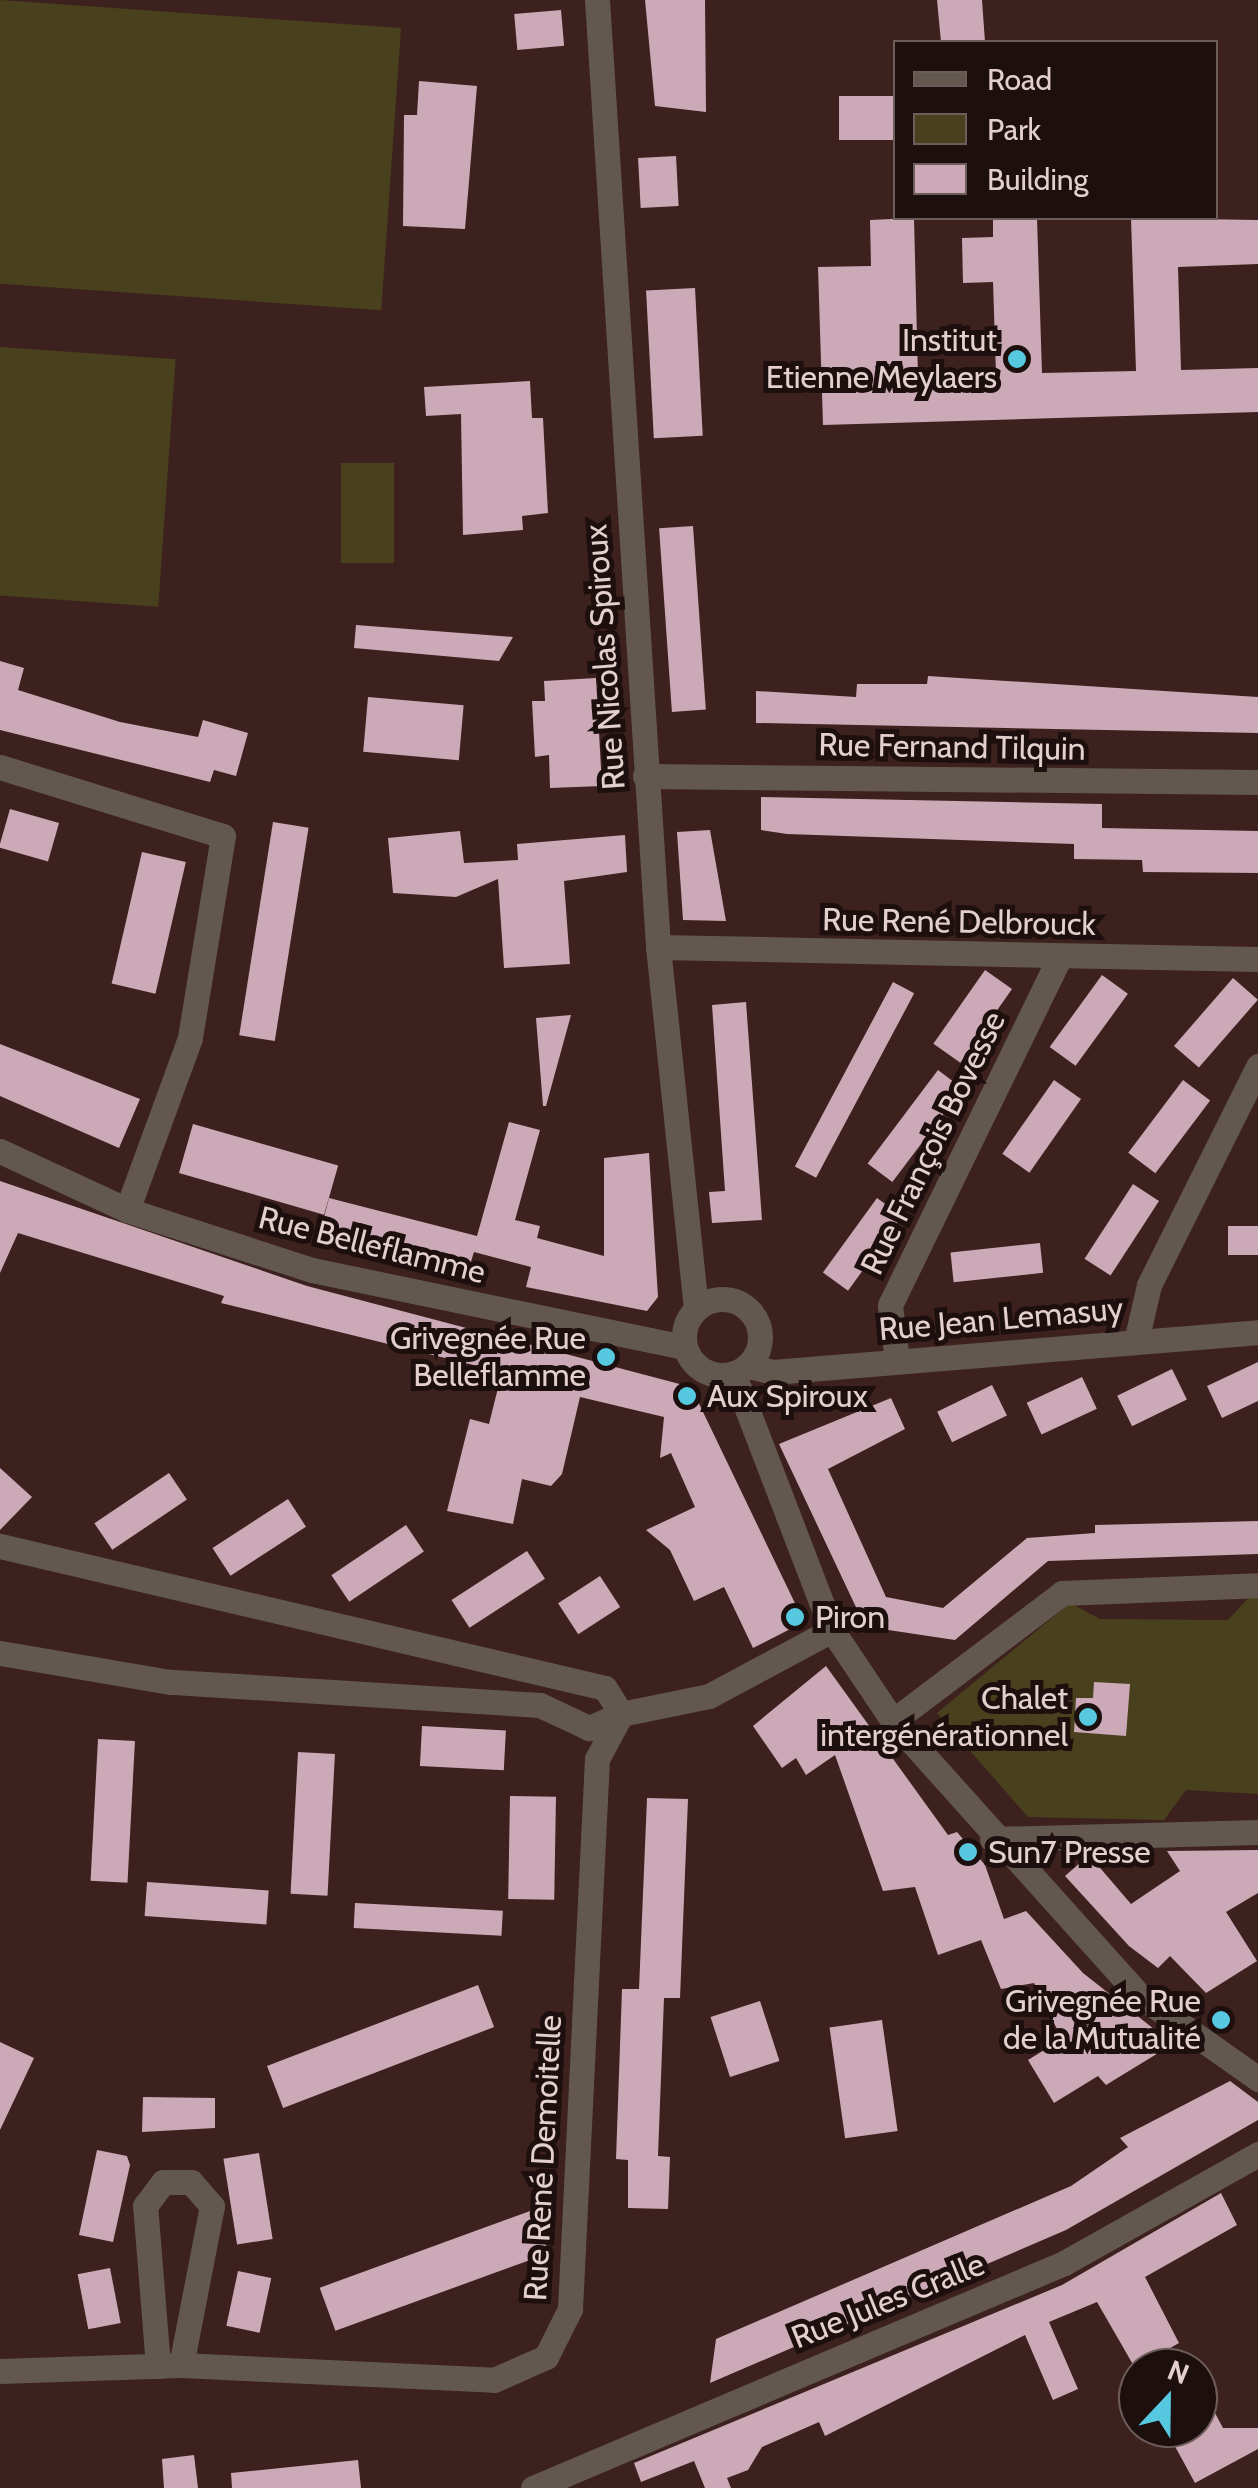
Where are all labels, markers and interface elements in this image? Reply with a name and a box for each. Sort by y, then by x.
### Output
legend [893,40,1218,220]
text: Road [987,61,1052,98]
text: Park [987,111,1041,148]
text: Building [987,161,1089,198]
place label: Institut Etienne Meylaers [766,322,997,397]
marker: Institut Etienne Meylaers [1006,348,1028,370]
street label: Rue Nicolas Spiroux [577,523,633,791]
street label: Rue Fernand Tilquin [818,725,1086,769]
street label: Rue René Delbrouck [822,900,1096,944]
street label: Rue François Bovesse [853,1005,1013,1281]
street label: Rue Belleflamme [255,1198,489,1292]
street label: Rue Jean Lemasuy [877,1289,1125,1349]
place label: Grivegnée Rue Belleflamme [390,1320,586,1395]
marker: Grivegnée Rue Belleflamme [595,1346,617,1368]
place label: Aux Spiroux [707,1377,868,1415]
marker: Aux Spiroux [676,1385,698,1407]
place label: Piron [815,1598,885,1636]
marker: Piron [784,1606,806,1628]
place label: Chalet intergénérationnel [820,1680,1068,1755]
marker: Chalet intergénérationnel [1077,1706,1099,1728]
place label: Sun7 Presse [988,1833,1151,1871]
marker: Sun7 Presse [957,1841,979,1863]
place label: Grivegnée Rue de la Mutualité [1003,1983,1201,2058]
marker: Grivegnée Rue de la Mutualité [1210,2009,1232,2031]
street label: Rue René Demoitelle [516,2014,570,2302]
street label: Rue Jules Cralle [786,2245,990,2357]
north arrow [1118,2348,1218,2448]
text: N [1163,2353,1194,2392]

